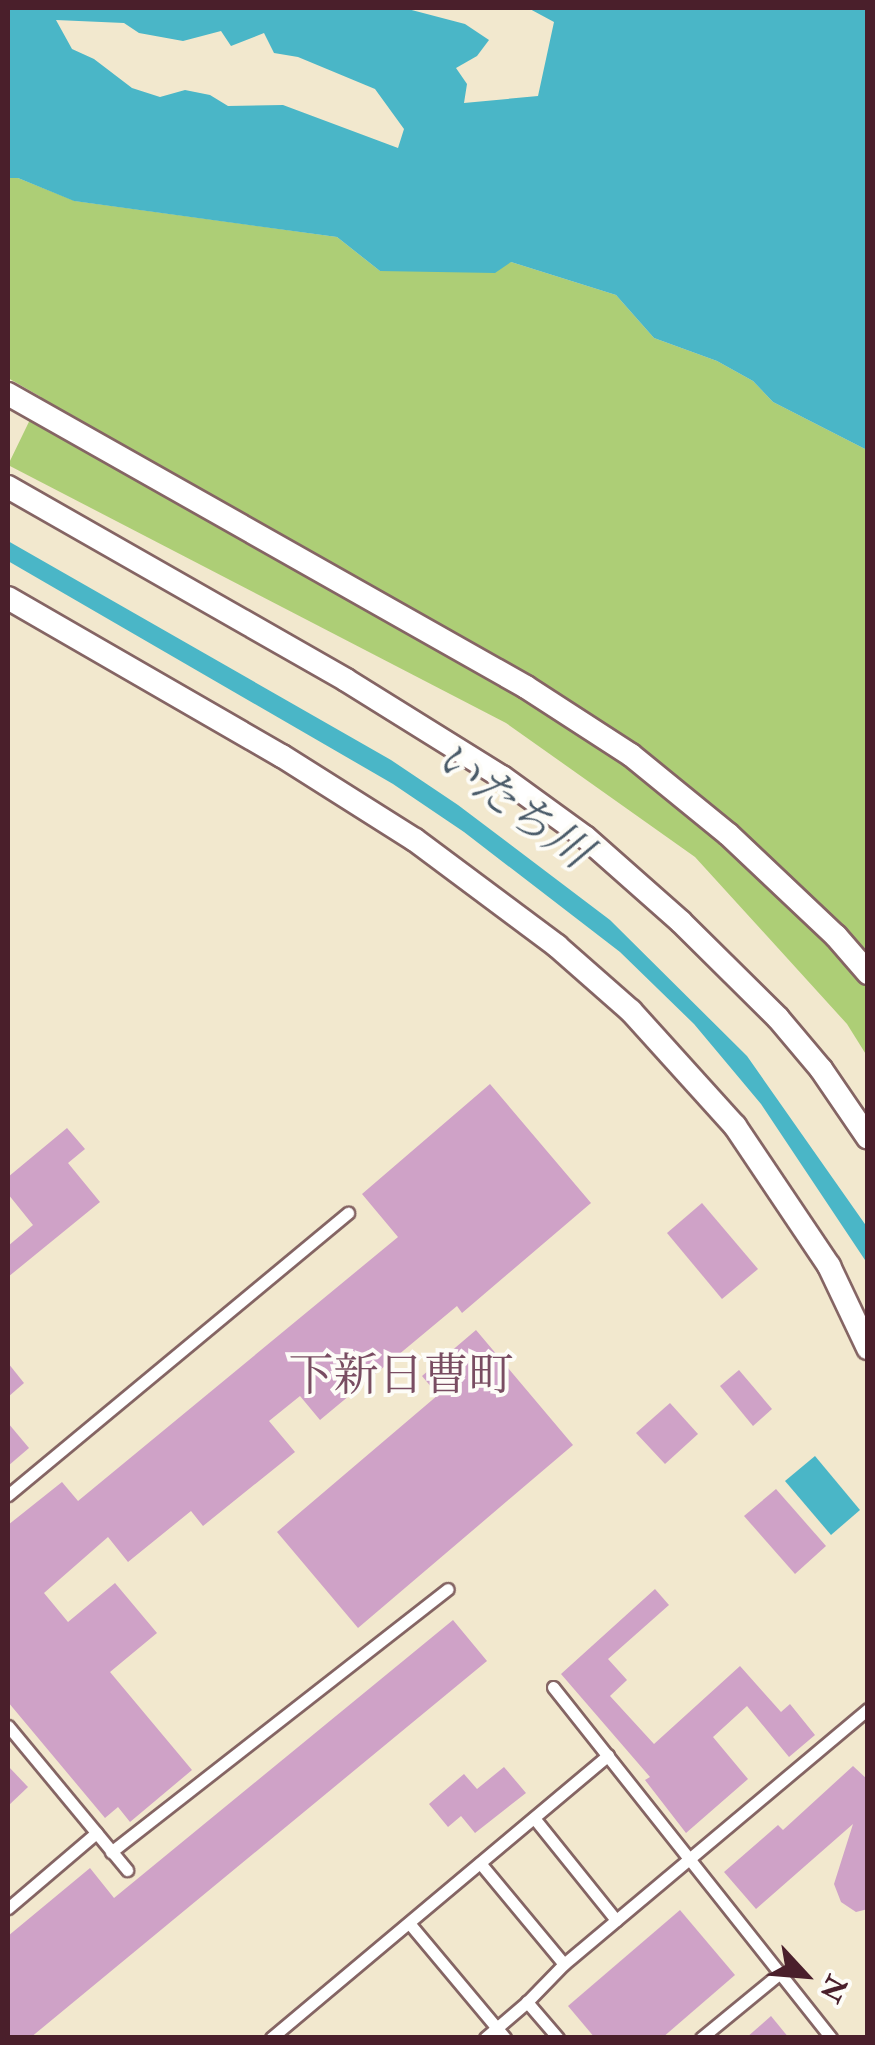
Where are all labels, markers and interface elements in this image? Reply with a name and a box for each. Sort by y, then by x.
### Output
water label: いたち川 [423,731,601,881]
district label: 下新日曹町 [289,1350,513,1404]
north arrow [755,1925,855,2025]
text: N [811,1969,854,2007]

